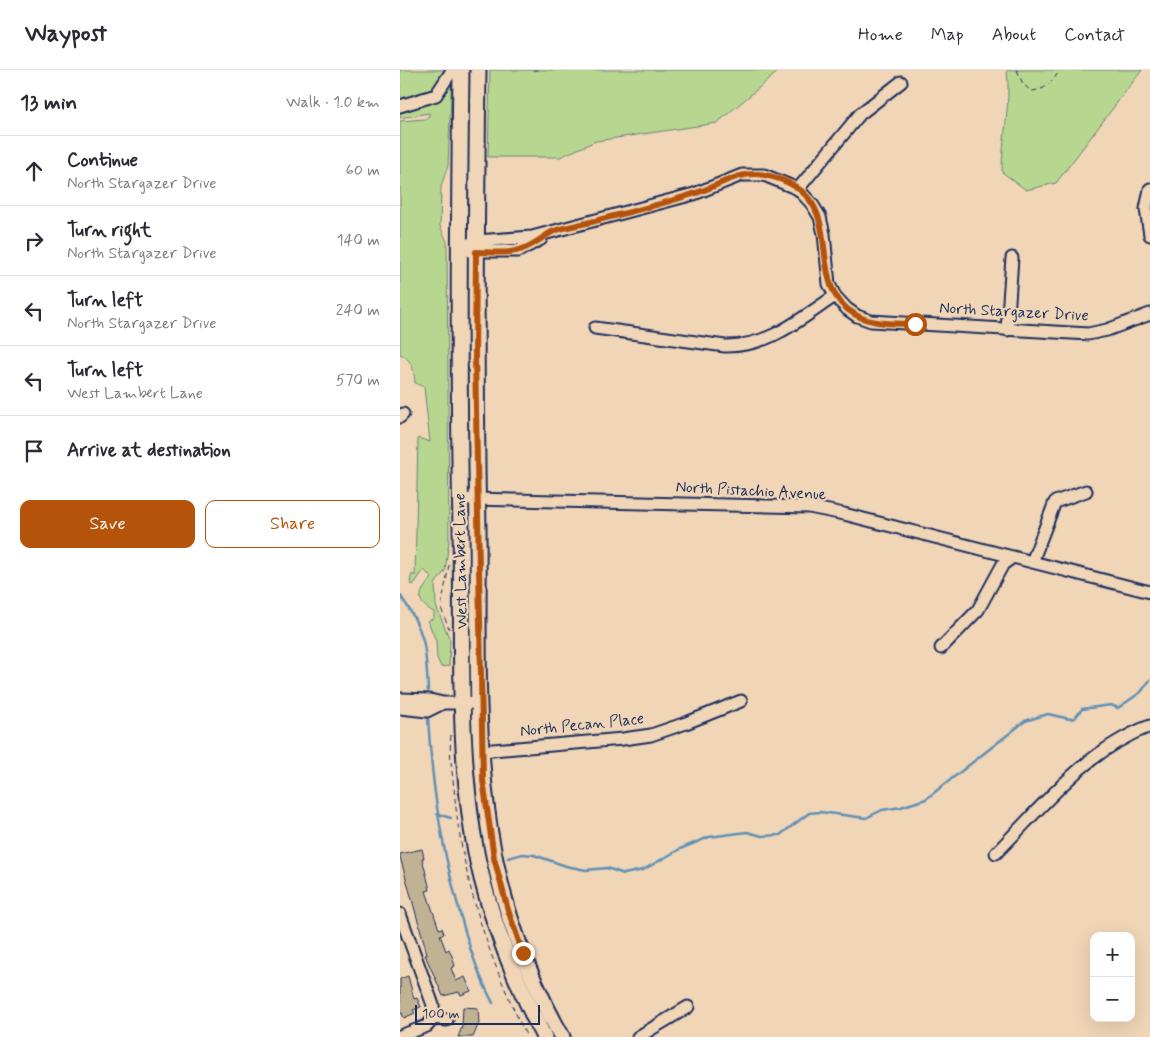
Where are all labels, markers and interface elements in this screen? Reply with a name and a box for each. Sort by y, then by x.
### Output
text: Waypost [25,19,107,50]
text: Home [858,23,903,47]
text: Map [931,23,964,47]
text: About [992,23,1036,47]
text: Contact [1064,23,1125,47]
text: 13 min [20,89,77,117]
text: Walk · 1.0 km [286,92,380,113]
text: Continue [67,148,138,173]
icon: ahead [20,157,48,185]
text: 60 m [346,160,380,181]
text: North Stargazer Drive [67,173,217,194]
text: Turn right [67,218,151,243]
icon: right [20,227,48,255]
text: 140 m [336,230,380,251]
text: North Stargazer Drive [67,243,217,264]
text: Turn left [67,288,143,313]
icon: left [20,297,48,325]
street label: North Stargazer Drive [939,298,1089,326]
text: 240 m [336,300,380,321]
text: North Stargazer Drive [67,313,217,334]
route start [904,313,927,336]
text: Turn left [67,358,143,383]
icon: left [20,367,48,395]
text: 570 m [336,370,380,391]
text: West Lambert Lane [67,383,203,404]
icon: arrive [20,437,48,465]
text: Arrive at destination [67,438,231,463]
street label: North Pistachio Avenue [675,477,827,505]
street label: West Lambert Lane [449,493,473,629]
button: Save [20,500,195,548]
button: Share [205,500,380,548]
street label: North Pecan Place [519,708,645,742]
map controls [1090,932,1135,1022]
button: + [1090,932,1135,977]
route end [512,942,535,965]
button: − [1090,977,1135,1022]
scale bar [415,1002,540,1025]
text: 100 m [422,1005,460,1023]

